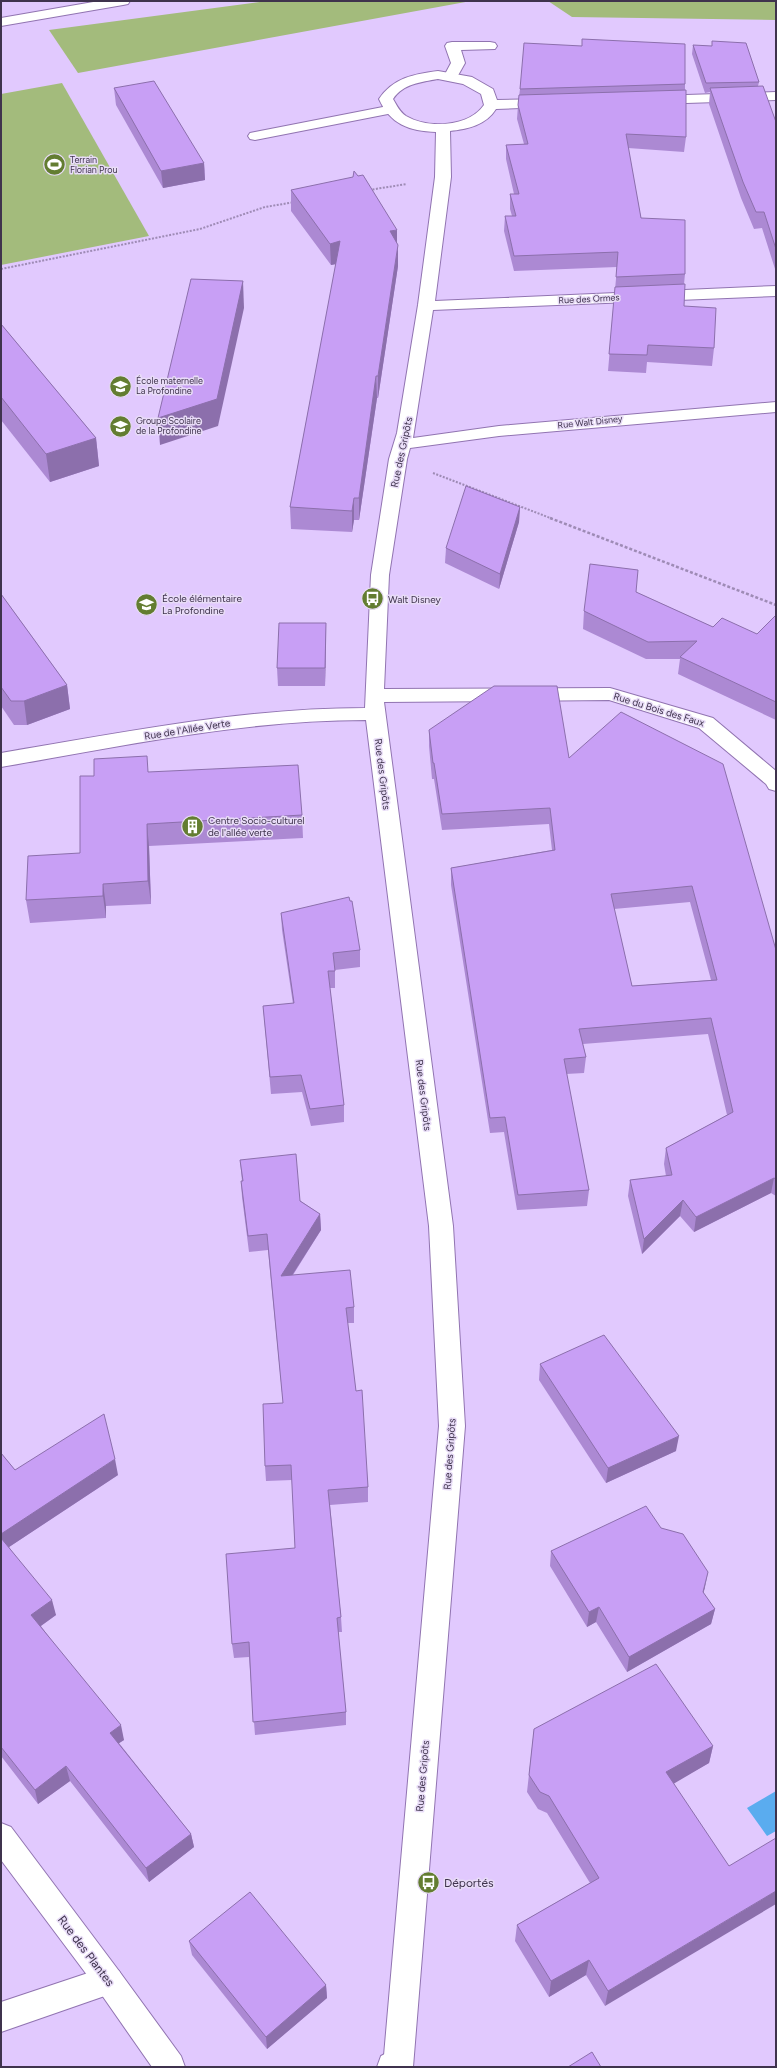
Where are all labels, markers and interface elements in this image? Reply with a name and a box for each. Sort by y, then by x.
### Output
sports icon: Terrain Florian Prou [42,152,68,178]
place label: Terrain Florian Prou [70,154,118,175]
street label: Rue des Ormes [558,291,620,306]
school or university icon: École maternelle La Profondine [107,373,133,399]
place label: École maternelle La Profondine [136,375,203,396]
school or university icon: Groupe Scolaire de la Profondine [108,413,134,439]
street label: Rue Walt Disney [557,413,623,430]
place label: Groupe Scolaire de la Profondine [136,415,202,436]
street label: Rue des Gripôts [388,415,415,489]
bus stop icon: Walt Disney [360,586,386,612]
school or university icon: École élémentaire La Profondine [133,591,159,617]
place label: École élémentaire La Profondine [162,592,243,617]
place label: Walt Disney [388,593,442,606]
street label: Rue du Bois des Faux [612,689,706,730]
street label: Rue de l'Allée Verte [143,716,232,743]
street label: Rue des Gripôts [372,738,393,811]
building icon: Centre Socio-culturel de l'allée verte [179,813,205,839]
place label: Centre Socio-culturel de l'allée verte [208,814,305,839]
street label: Rue des Gripôts [413,1059,434,1132]
street label: Rue des Gripôts [441,1417,459,1490]
street label: Rue des Gripôts [413,1739,432,1812]
bus stop icon: Déportés [415,1870,441,1896]
place label: Déportés [444,1876,494,1890]
street label: Rue des Plantes [55,1913,117,1989]

